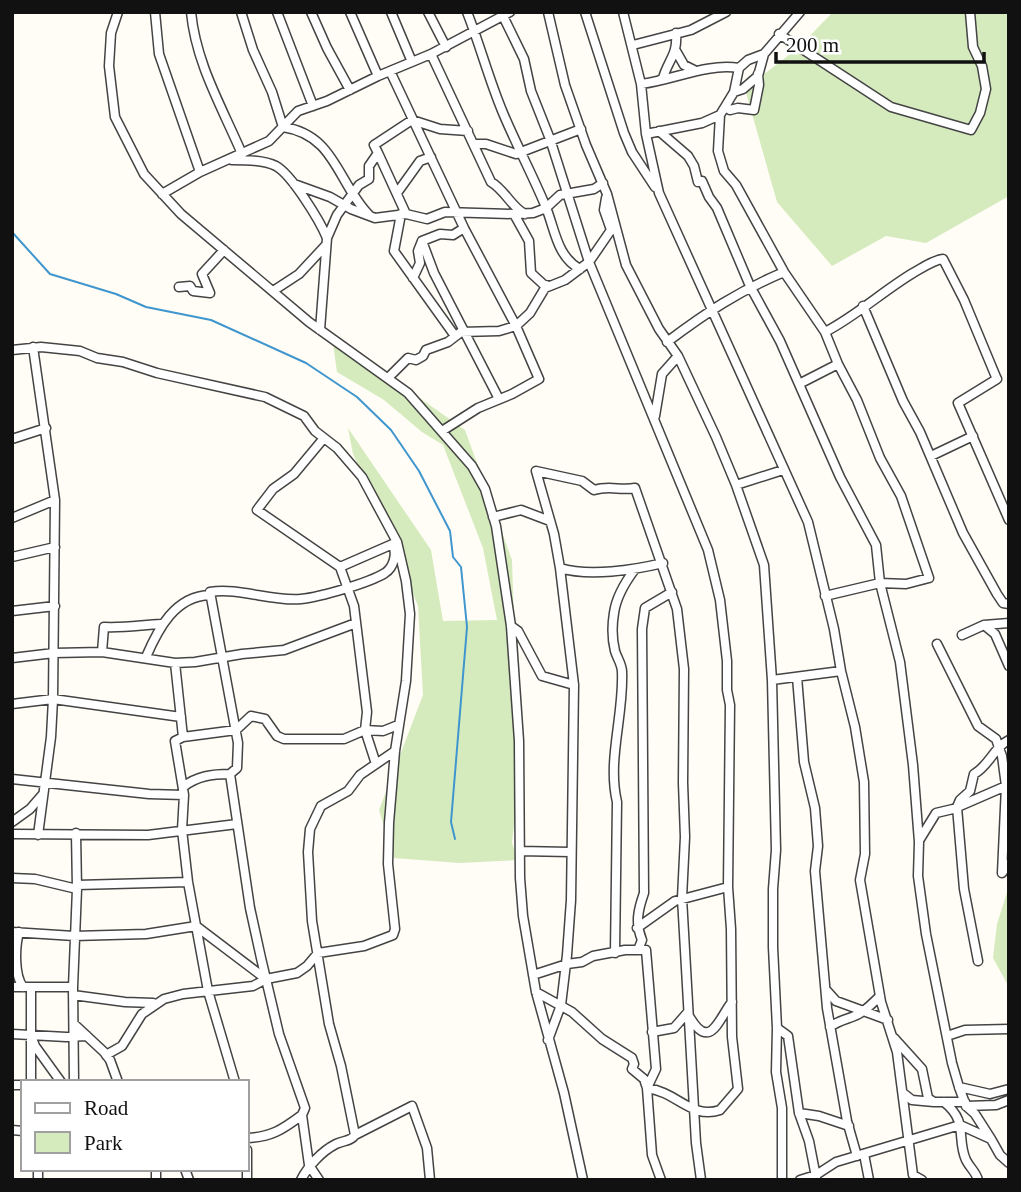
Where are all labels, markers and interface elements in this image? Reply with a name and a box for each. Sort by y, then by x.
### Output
scale bar [776,21,984,65]
text: 200 m [786,33,839,57]
legend [21,1080,248,1171]
text: Road [84,1096,129,1120]
text: Park [84,1131,123,1155]

